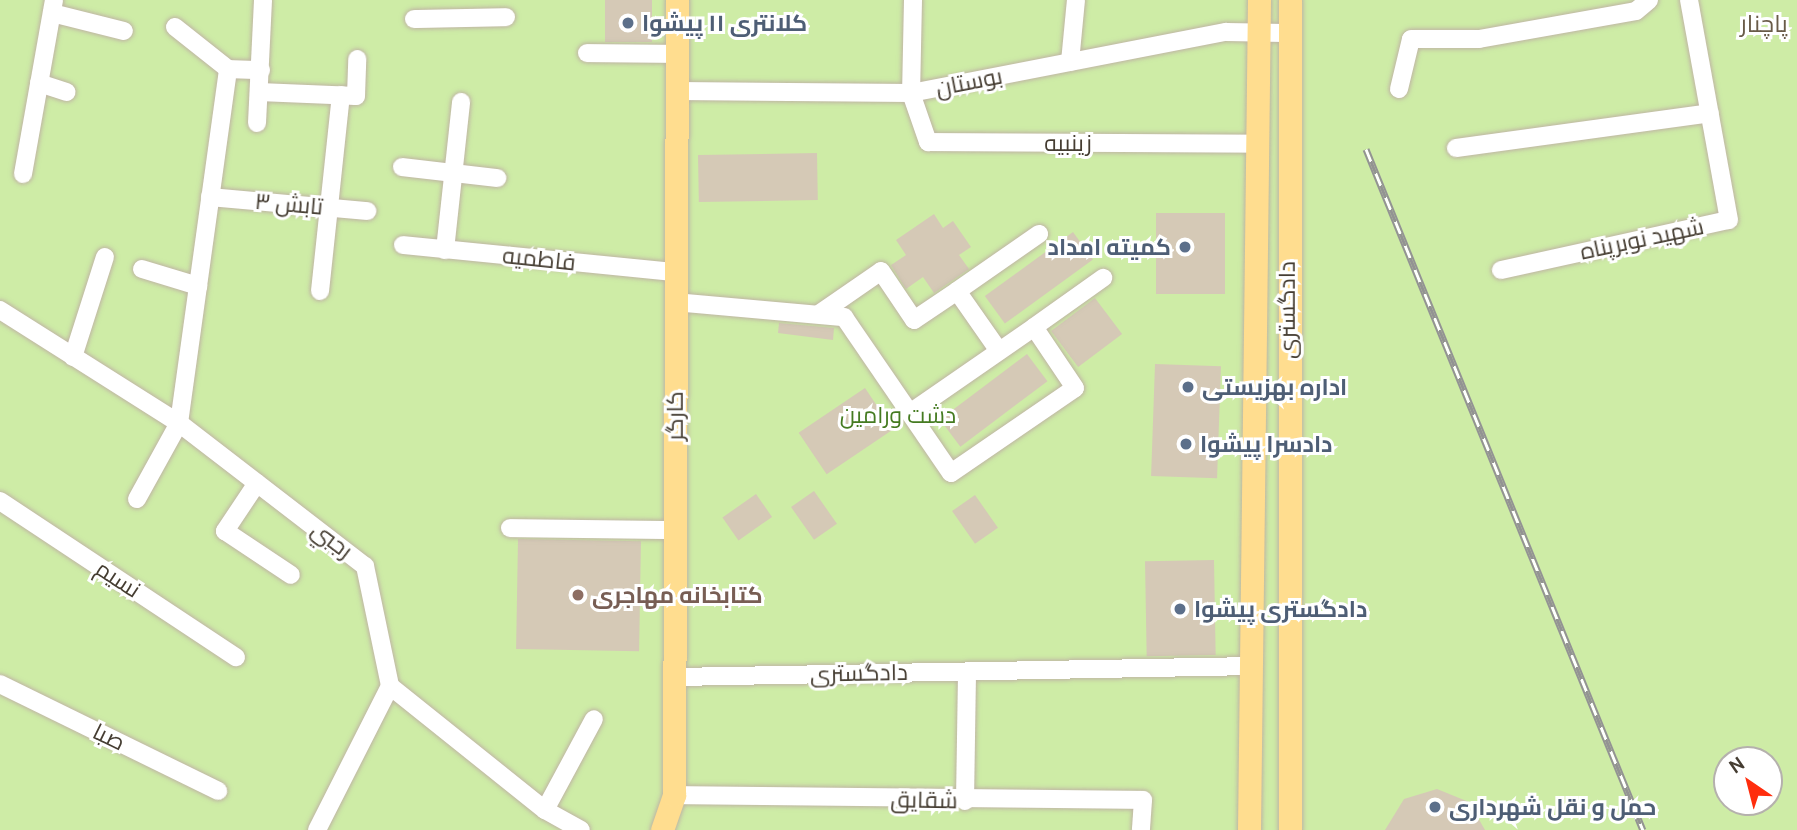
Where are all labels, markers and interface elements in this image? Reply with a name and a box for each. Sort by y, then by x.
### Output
place label: کلانتری ۱۱ پیشوا [642,9,807,37]
district label: پاچنار [1740,10,1788,38]
marker: کلانتری ۱۱ پیشوا [620,15,636,31]
street label: بوستان [933,62,1005,102]
street label: زينبيه [1044,129,1092,157]
street label: تابش ۳ [254,187,324,221]
street label: شهید نوبرپناه [1578,212,1706,266]
place label: کمیته امداد [1047,233,1171,261]
marker: کمیته امداد [1177,239,1193,255]
street label: فاطميه [501,241,577,277]
street label: دادگستری [1273,261,1301,359]
place label: اداره بهزیستی [1202,373,1347,401]
marker: اداره بهزیستی [1180,379,1196,395]
street label: کارگر [661,391,689,441]
park label: دشت ورامین [840,401,956,429]
place label: دادسرا پیشوا [1200,430,1333,458]
marker: دادسرا پیشوا [1178,436,1194,452]
street label: رجبي [306,516,358,564]
street label: نسيم [90,554,146,604]
place label: کتابخانه مهاجری [592,581,763,609]
marker: کتابخانه مهاجری [570,587,586,603]
place label: دادگستری پیشوا [1194,595,1367,623]
marker: دادگستری پیشوا [1172,601,1188,617]
street label: دادگستری [810,658,908,688]
street label: صبا [88,717,130,757]
north arrow [1713,746,1783,816]
text: N [1725,752,1749,778]
street label: شقايق [890,786,958,814]
place label: حمل و نقل شهرداری [1449,793,1656,821]
marker: حمل و نقل شهرداری [1427,799,1443,815]

